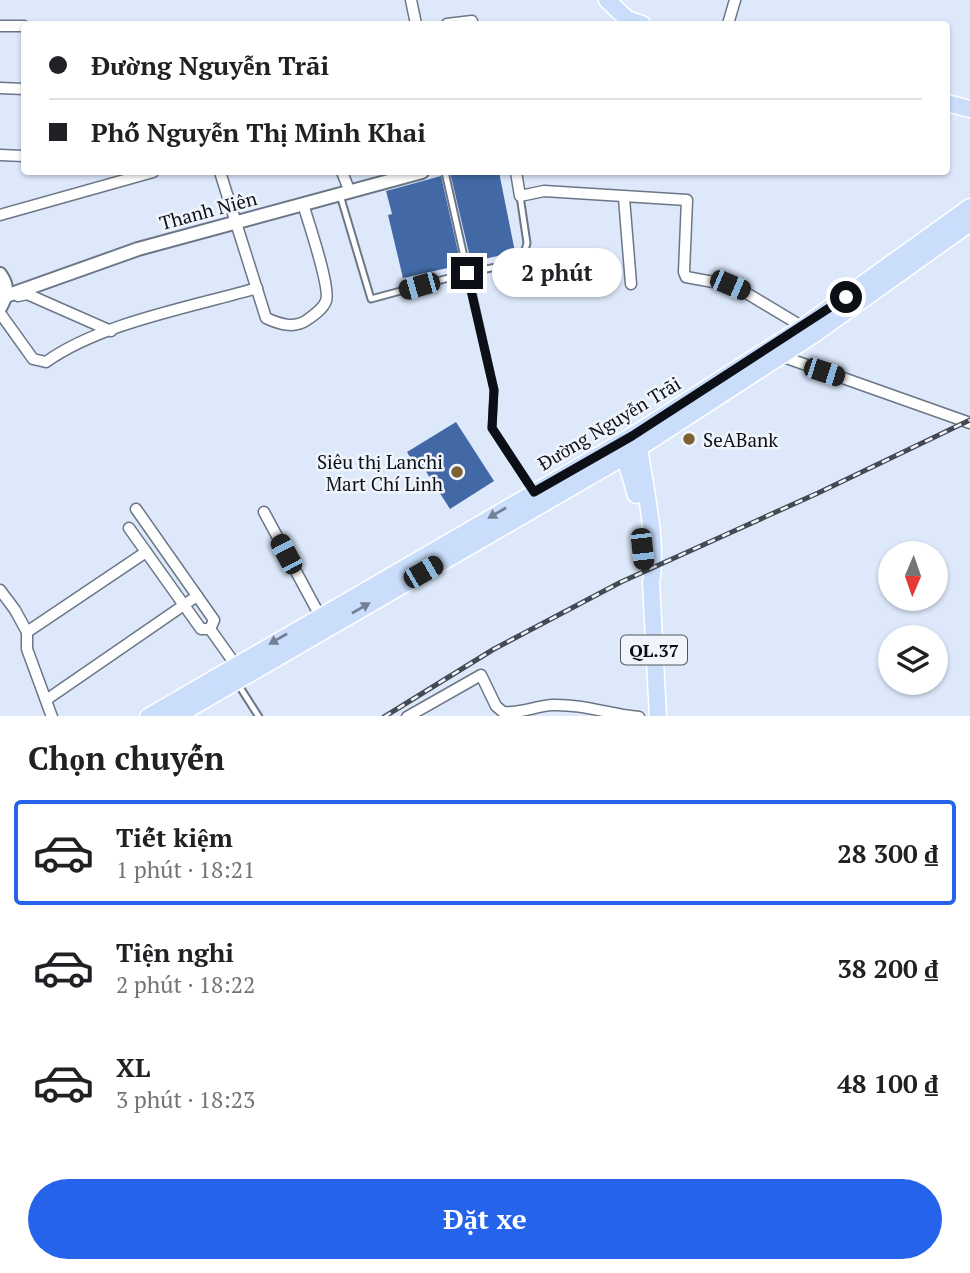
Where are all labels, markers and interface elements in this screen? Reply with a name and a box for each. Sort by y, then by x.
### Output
text: Đường Nguyễn Trãi [91,48,329,82]
text: Phố Nguyễn Thị Minh Khai [91,115,426,149]
street label: Thanh Niên [156,185,260,235]
callout: 2 phút [491,248,621,298]
route end [451,257,483,289]
text: 2 phút [521,257,593,288]
car [707,267,754,303]
car [396,270,443,302]
route start [830,281,862,313]
car [801,356,848,388]
street label: Đường Nguyễn Trãi [533,370,685,476]
place label: SeABank [703,427,778,452]
marker: SeABank [681,431,697,447]
place label: Siêu thị Lanchi Mart Chí Linh [317,449,443,496]
marker: Siêu thị Lanchi Mart Chí Linh [449,464,465,480]
one-way arrow [487,507,506,519]
car [630,527,655,571]
car [267,531,306,577]
north arrow [878,541,948,611]
map controls [878,541,948,695]
car [400,552,447,592]
one-way arrow [351,602,371,614]
button: layers [878,625,948,695]
one-way arrow [269,633,288,645]
road number: QL.37 [621,636,687,664]
text: Chọn chuyến [28,737,225,779]
text: Tiết kiệm [116,820,233,854]
icon: car [32,821,95,884]
text: 28 300 ₫ [837,836,938,870]
text: 1 phút · 18:21 [116,854,255,885]
text: Tiện nghi [116,935,234,969]
icon: car [32,936,95,999]
text: 38 200 ₫ [837,951,938,985]
text: 2 phút · 18:22 [116,969,255,1000]
text: XL [116,1050,150,1084]
icon: car [32,1051,95,1114]
text: 48 100 ₫ [837,1066,938,1100]
text: 3 phút · 18:23 [116,1084,255,1115]
button: Đặt xe [28,1179,942,1259]

